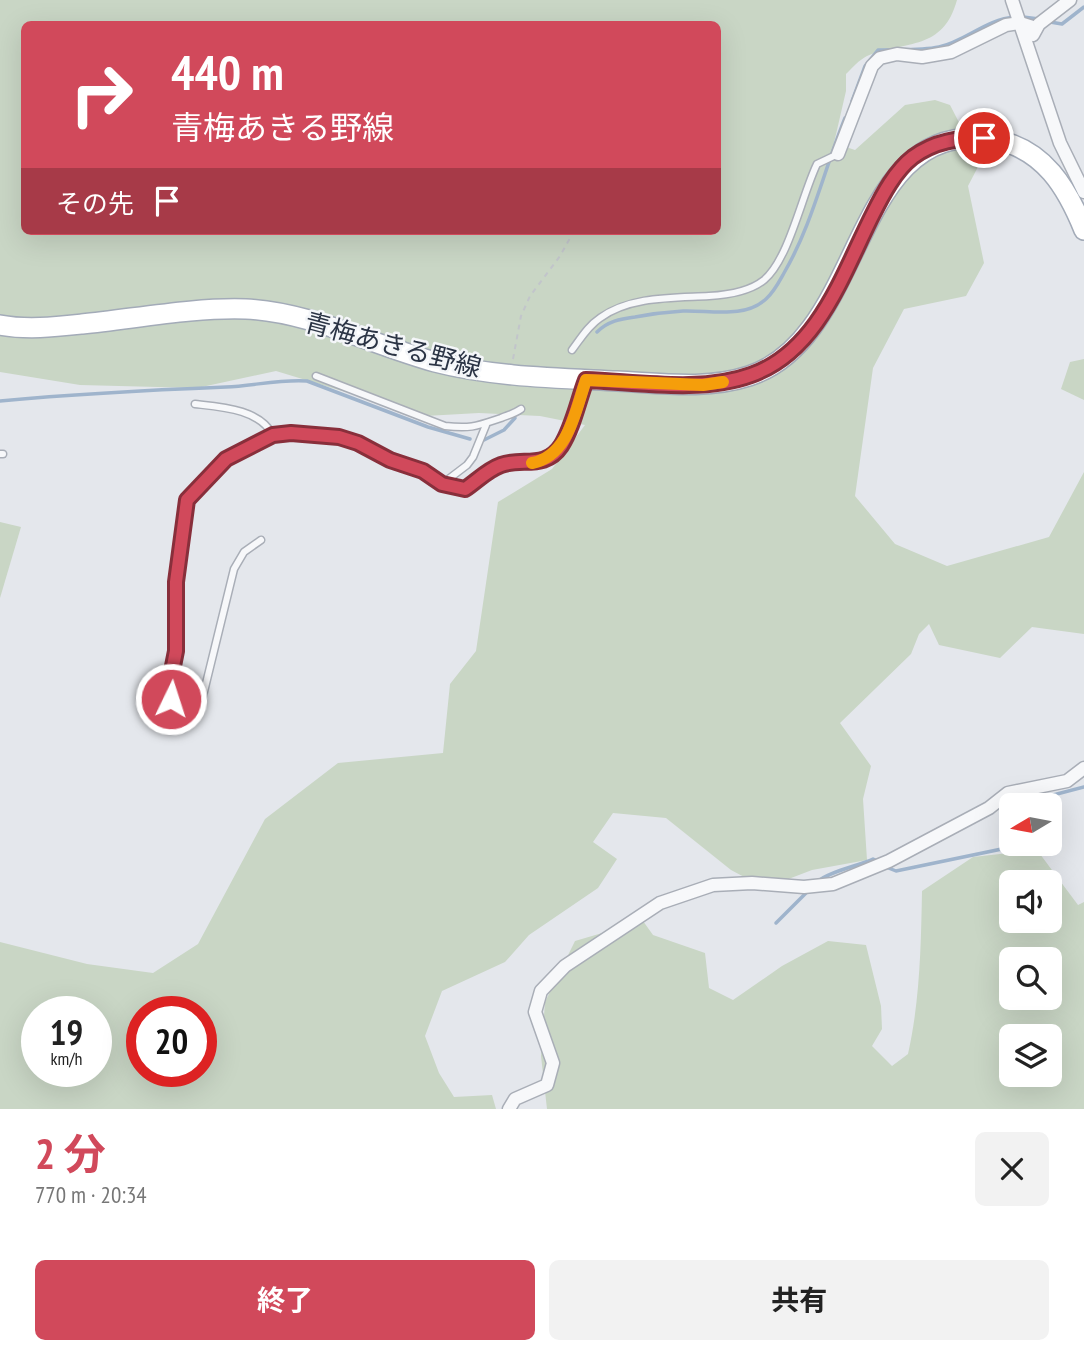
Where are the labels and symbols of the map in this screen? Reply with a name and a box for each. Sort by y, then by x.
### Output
pin [954,108,1014,168]
street label: 青梅あきる野線 [301,305,485,384]
position arrow [134,662,208,736]
north arrow [999,793,1062,856]
speed limit sign: 20 [126,996,217,1087]

